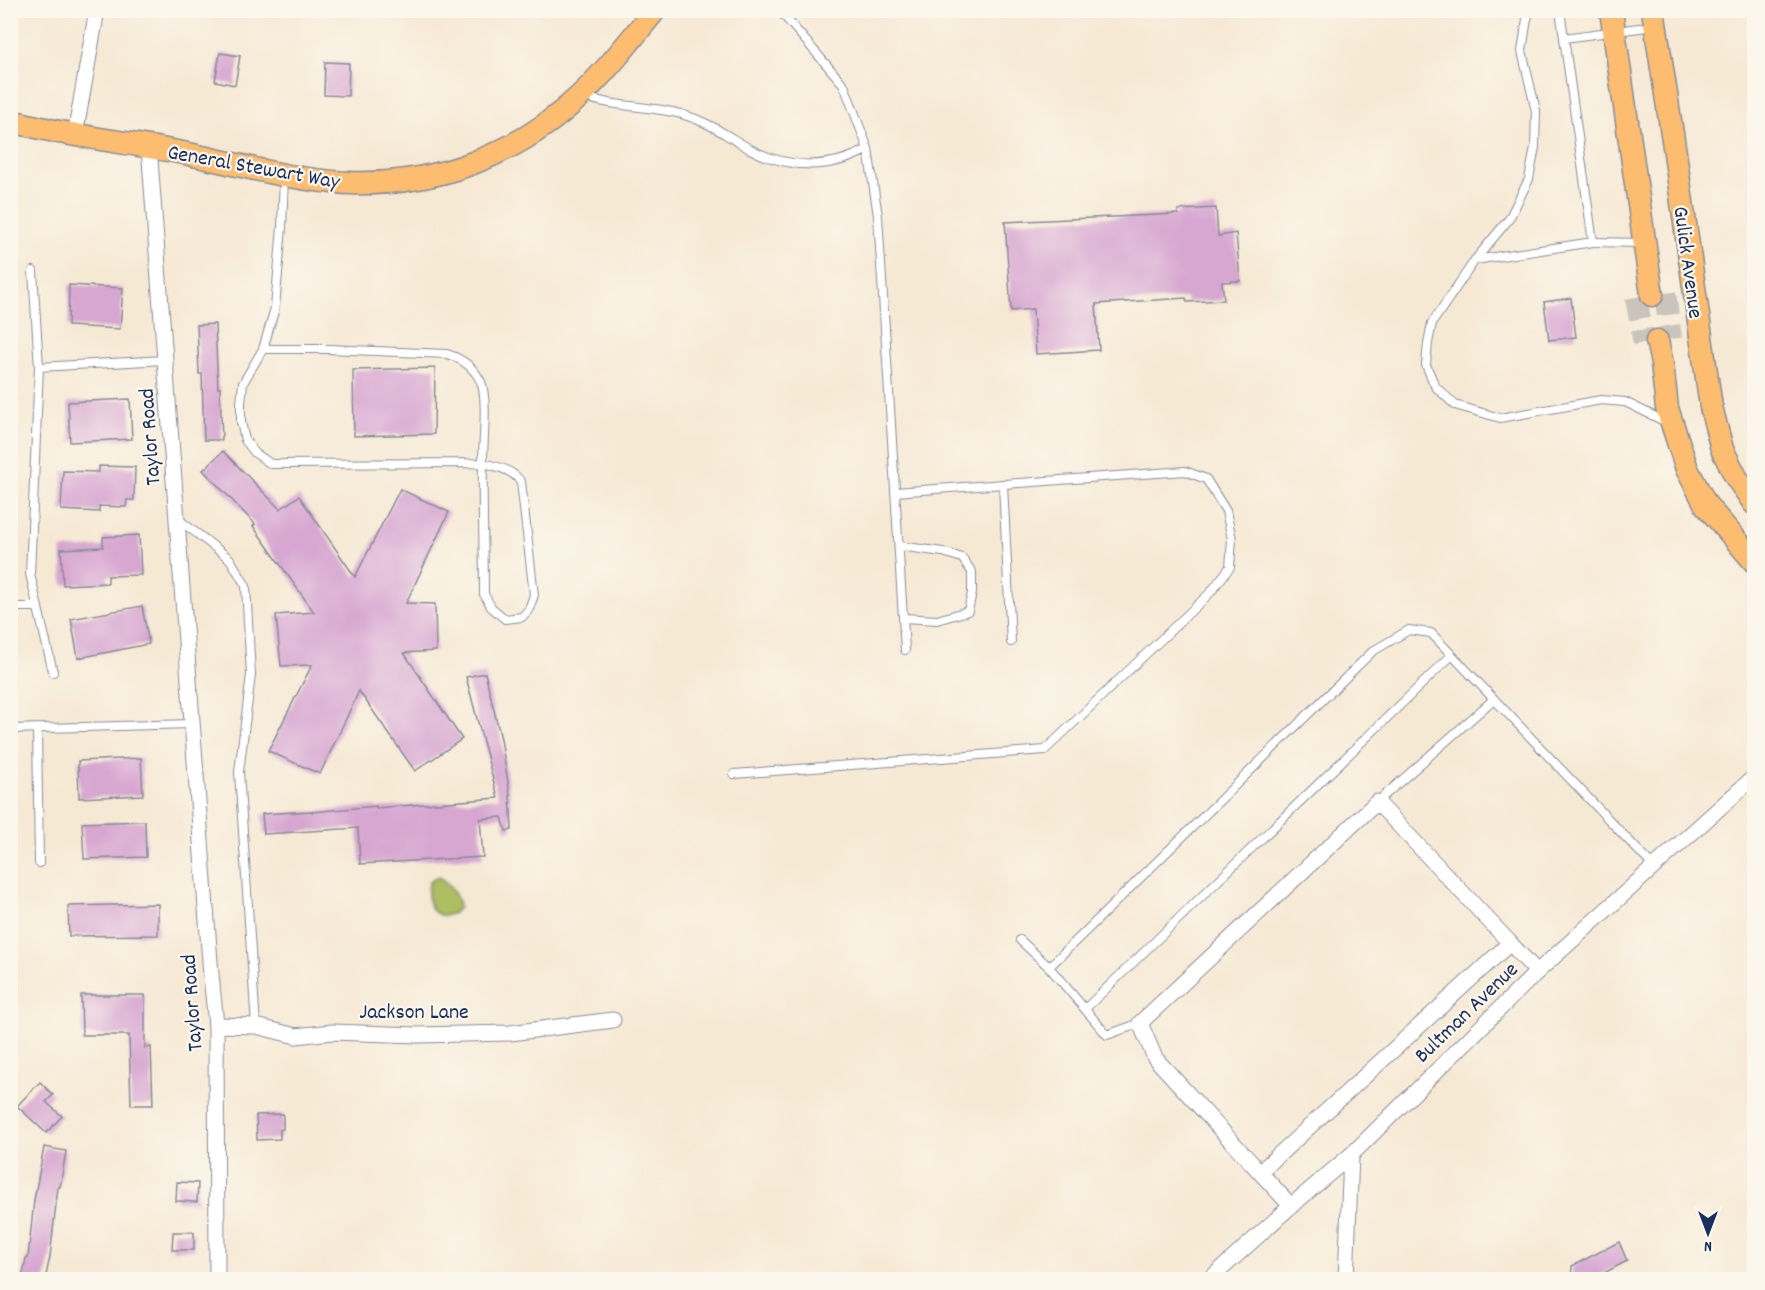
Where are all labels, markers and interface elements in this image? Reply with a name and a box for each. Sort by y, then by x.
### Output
street label: General Stewart Way [165,138,343,199]
street label: Gulick Avenue [1663,204,1710,321]
street label: Taylor Road [133,387,170,486]
street label: Taylor Road [175,953,212,1052]
street label: Bultman Avenue [1408,956,1526,1071]
street label: Jackson Lane [359,998,469,1029]
north arrow [1678,1203,1738,1263]
text: N [1704,1234,1712,1257]

